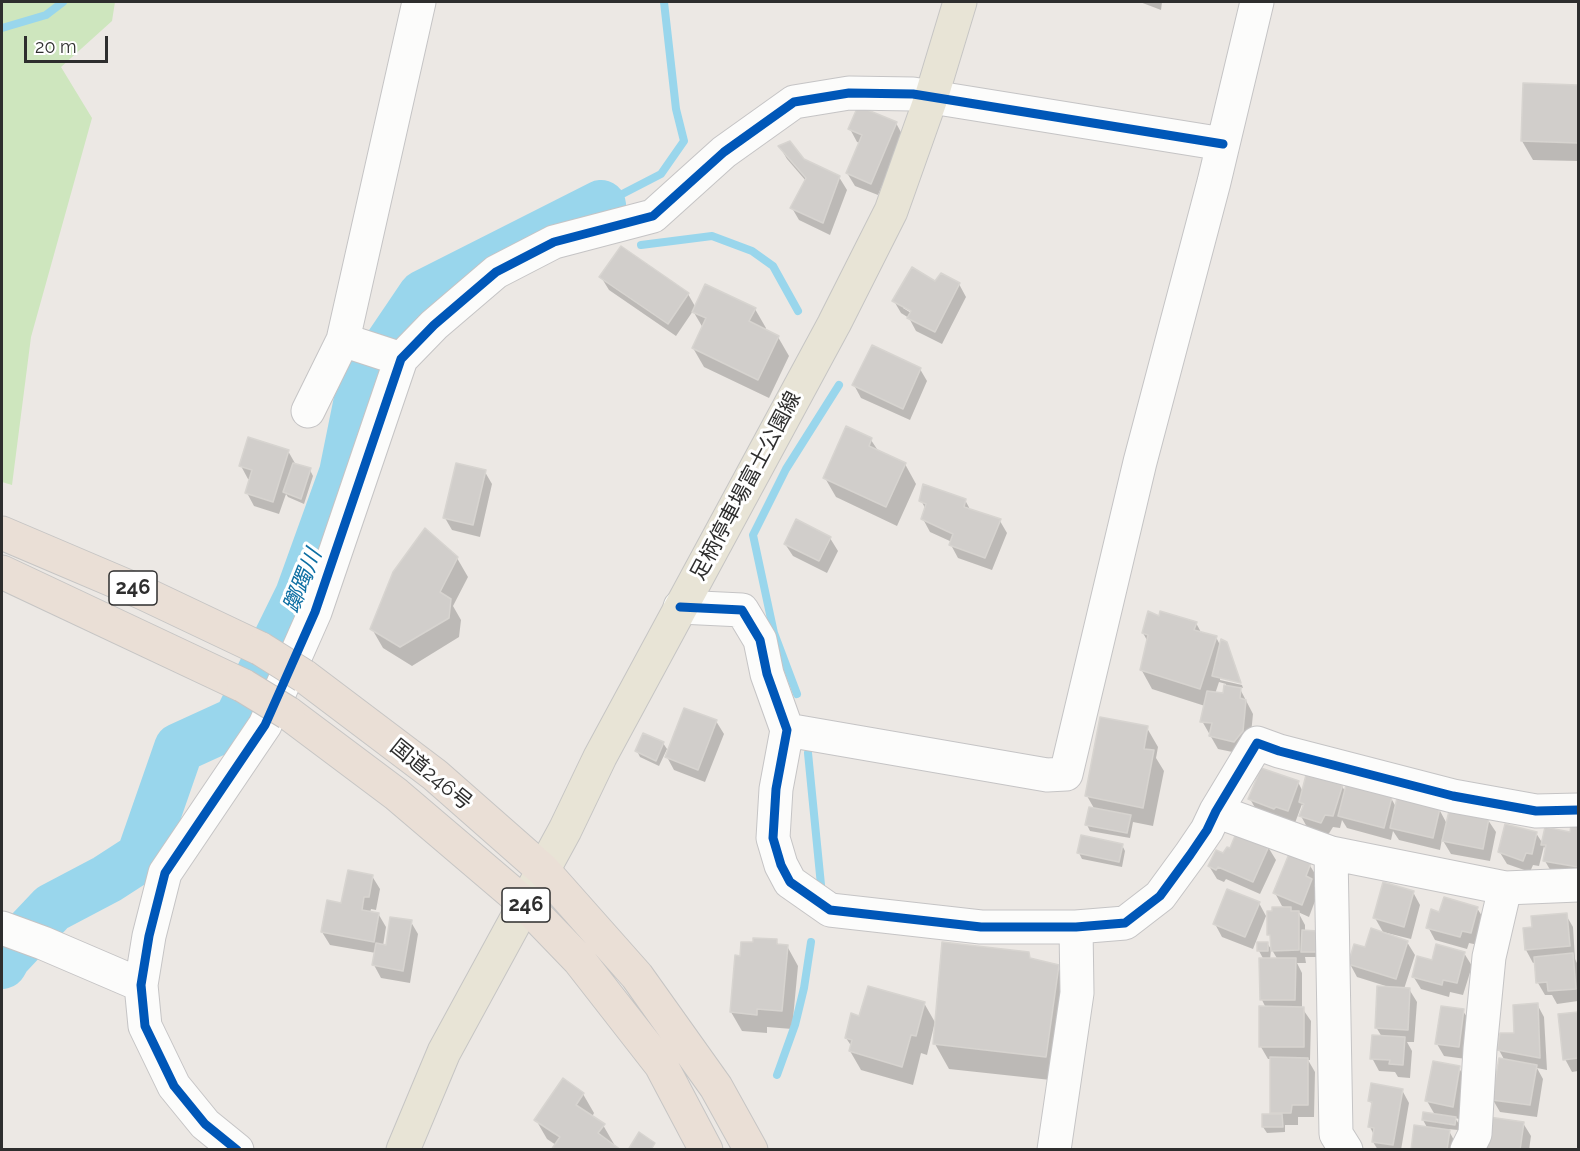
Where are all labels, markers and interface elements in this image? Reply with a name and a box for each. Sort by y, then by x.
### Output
scale bar [27,24,111,62]
text: 20 m [35,36,77,57]
street label: 足柄停車場富士公園線 [686,387,806,585]
water label: 躑躅川 [278,545,328,617]
road number: 246 [109,571,157,605]
street label: 国道246号 [385,734,477,816]
road number: 246 [502,888,550,922]

